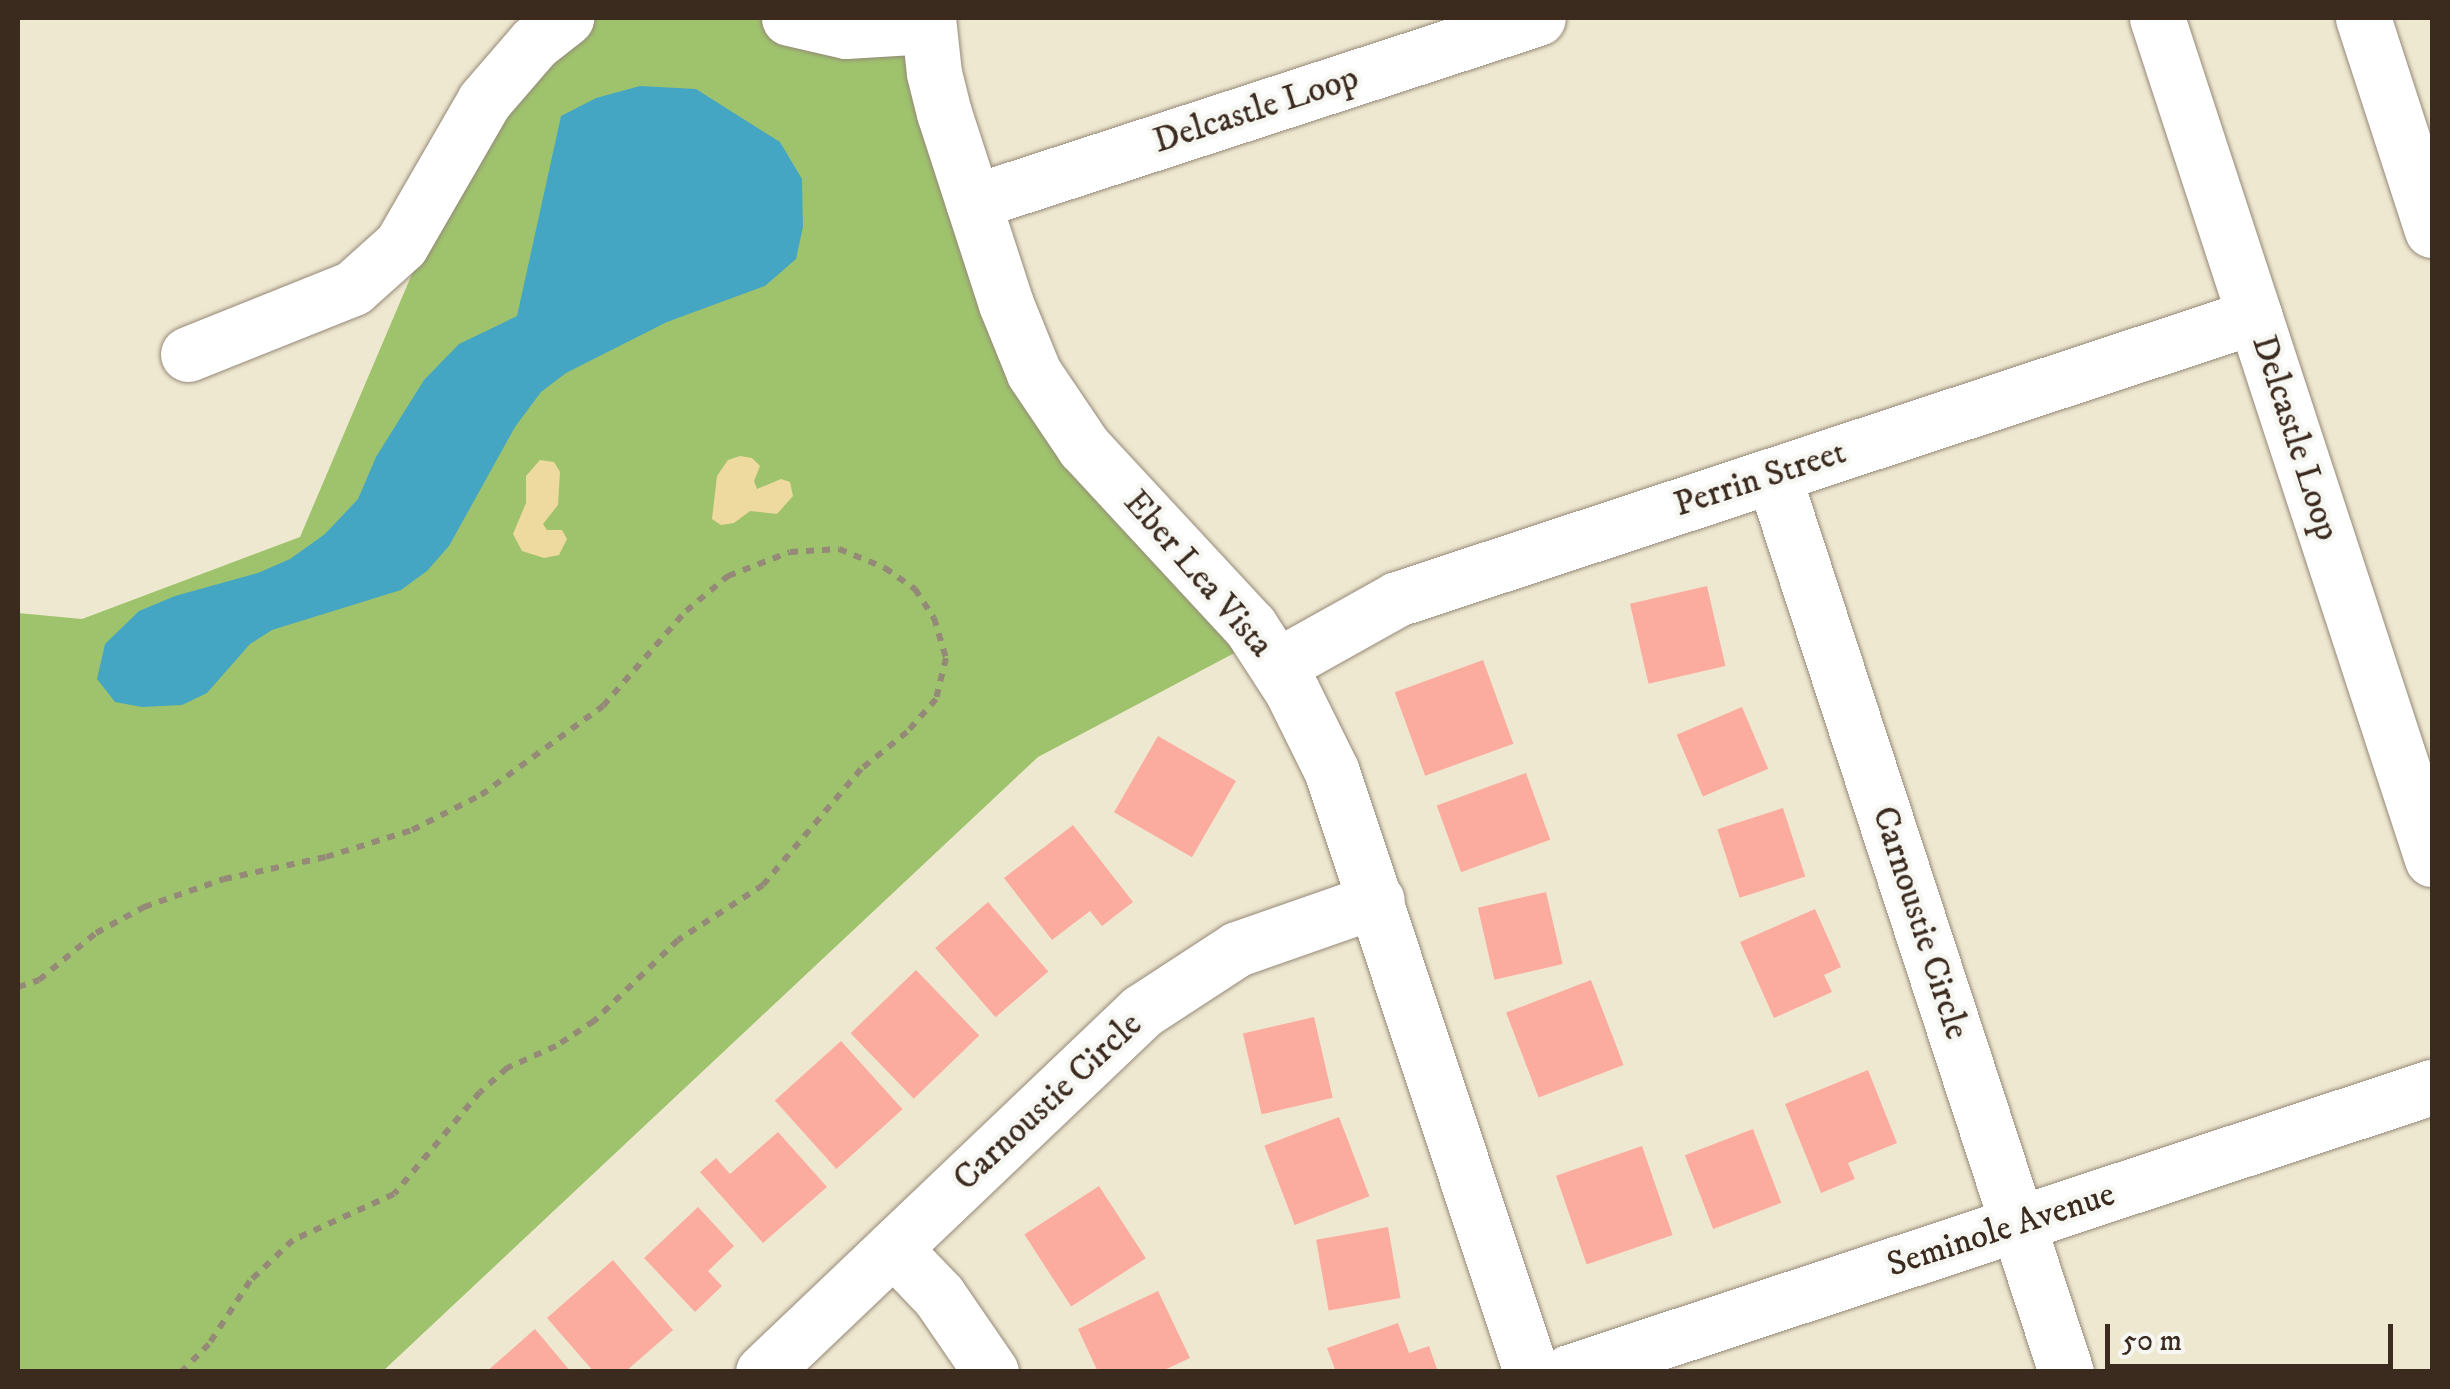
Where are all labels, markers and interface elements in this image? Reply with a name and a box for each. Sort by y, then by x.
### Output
street label: Delcastle Loop [1148,57,1364,163]
street label: Delcastle Loop [2242,330,2348,546]
street label: Perrin Street [1669,432,1851,526]
street label: Eber Lea Vista [1114,482,1282,666]
street label: Carnoustie Circle [1863,801,1977,1045]
street label: Carnoustie Circle [945,1004,1151,1200]
street label: Seminole Avenue [1882,1173,2120,1287]
scale bar [2110,1304,2398,1366]
text: 50 m [2122,1323,2182,1360]

